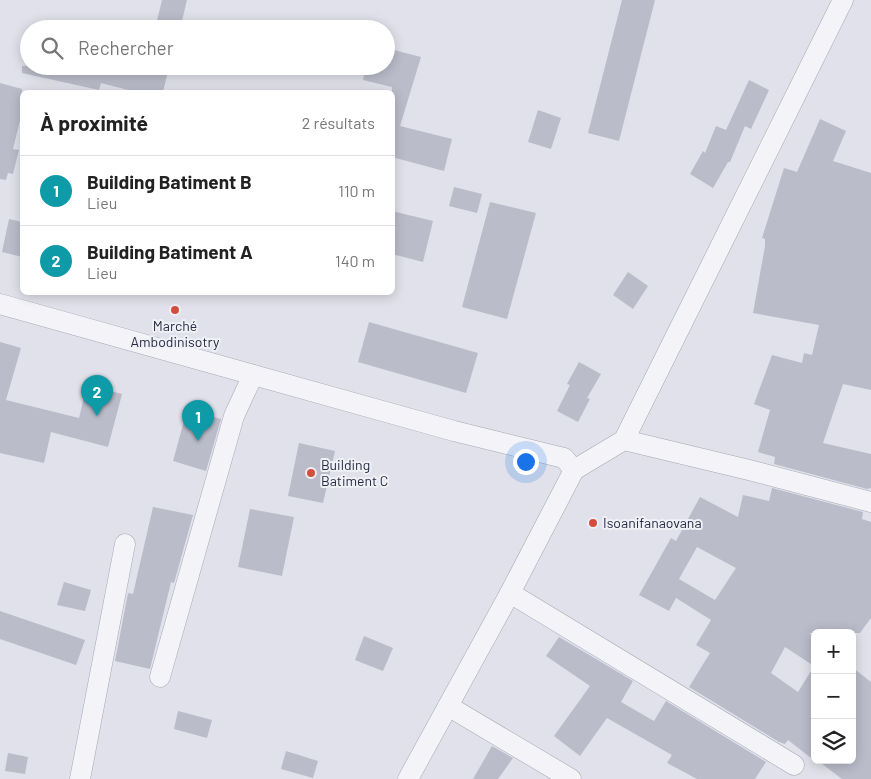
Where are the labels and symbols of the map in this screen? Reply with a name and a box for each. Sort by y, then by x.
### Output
marker: Marché Ambodinisotry [169,304,181,316]
place label: Marché Ambodinisotry [131,317,220,350]
pin: 2 [81,375,113,416]
pin: 1 [182,400,214,441]
your location [513,449,539,475]
place label: Building Batiment C [321,456,388,489]
marker: Building Batiment C [305,467,317,479]
place label: Isoanifanaovana [603,514,702,531]
marker: Isoanifanaovana [587,517,599,529]

